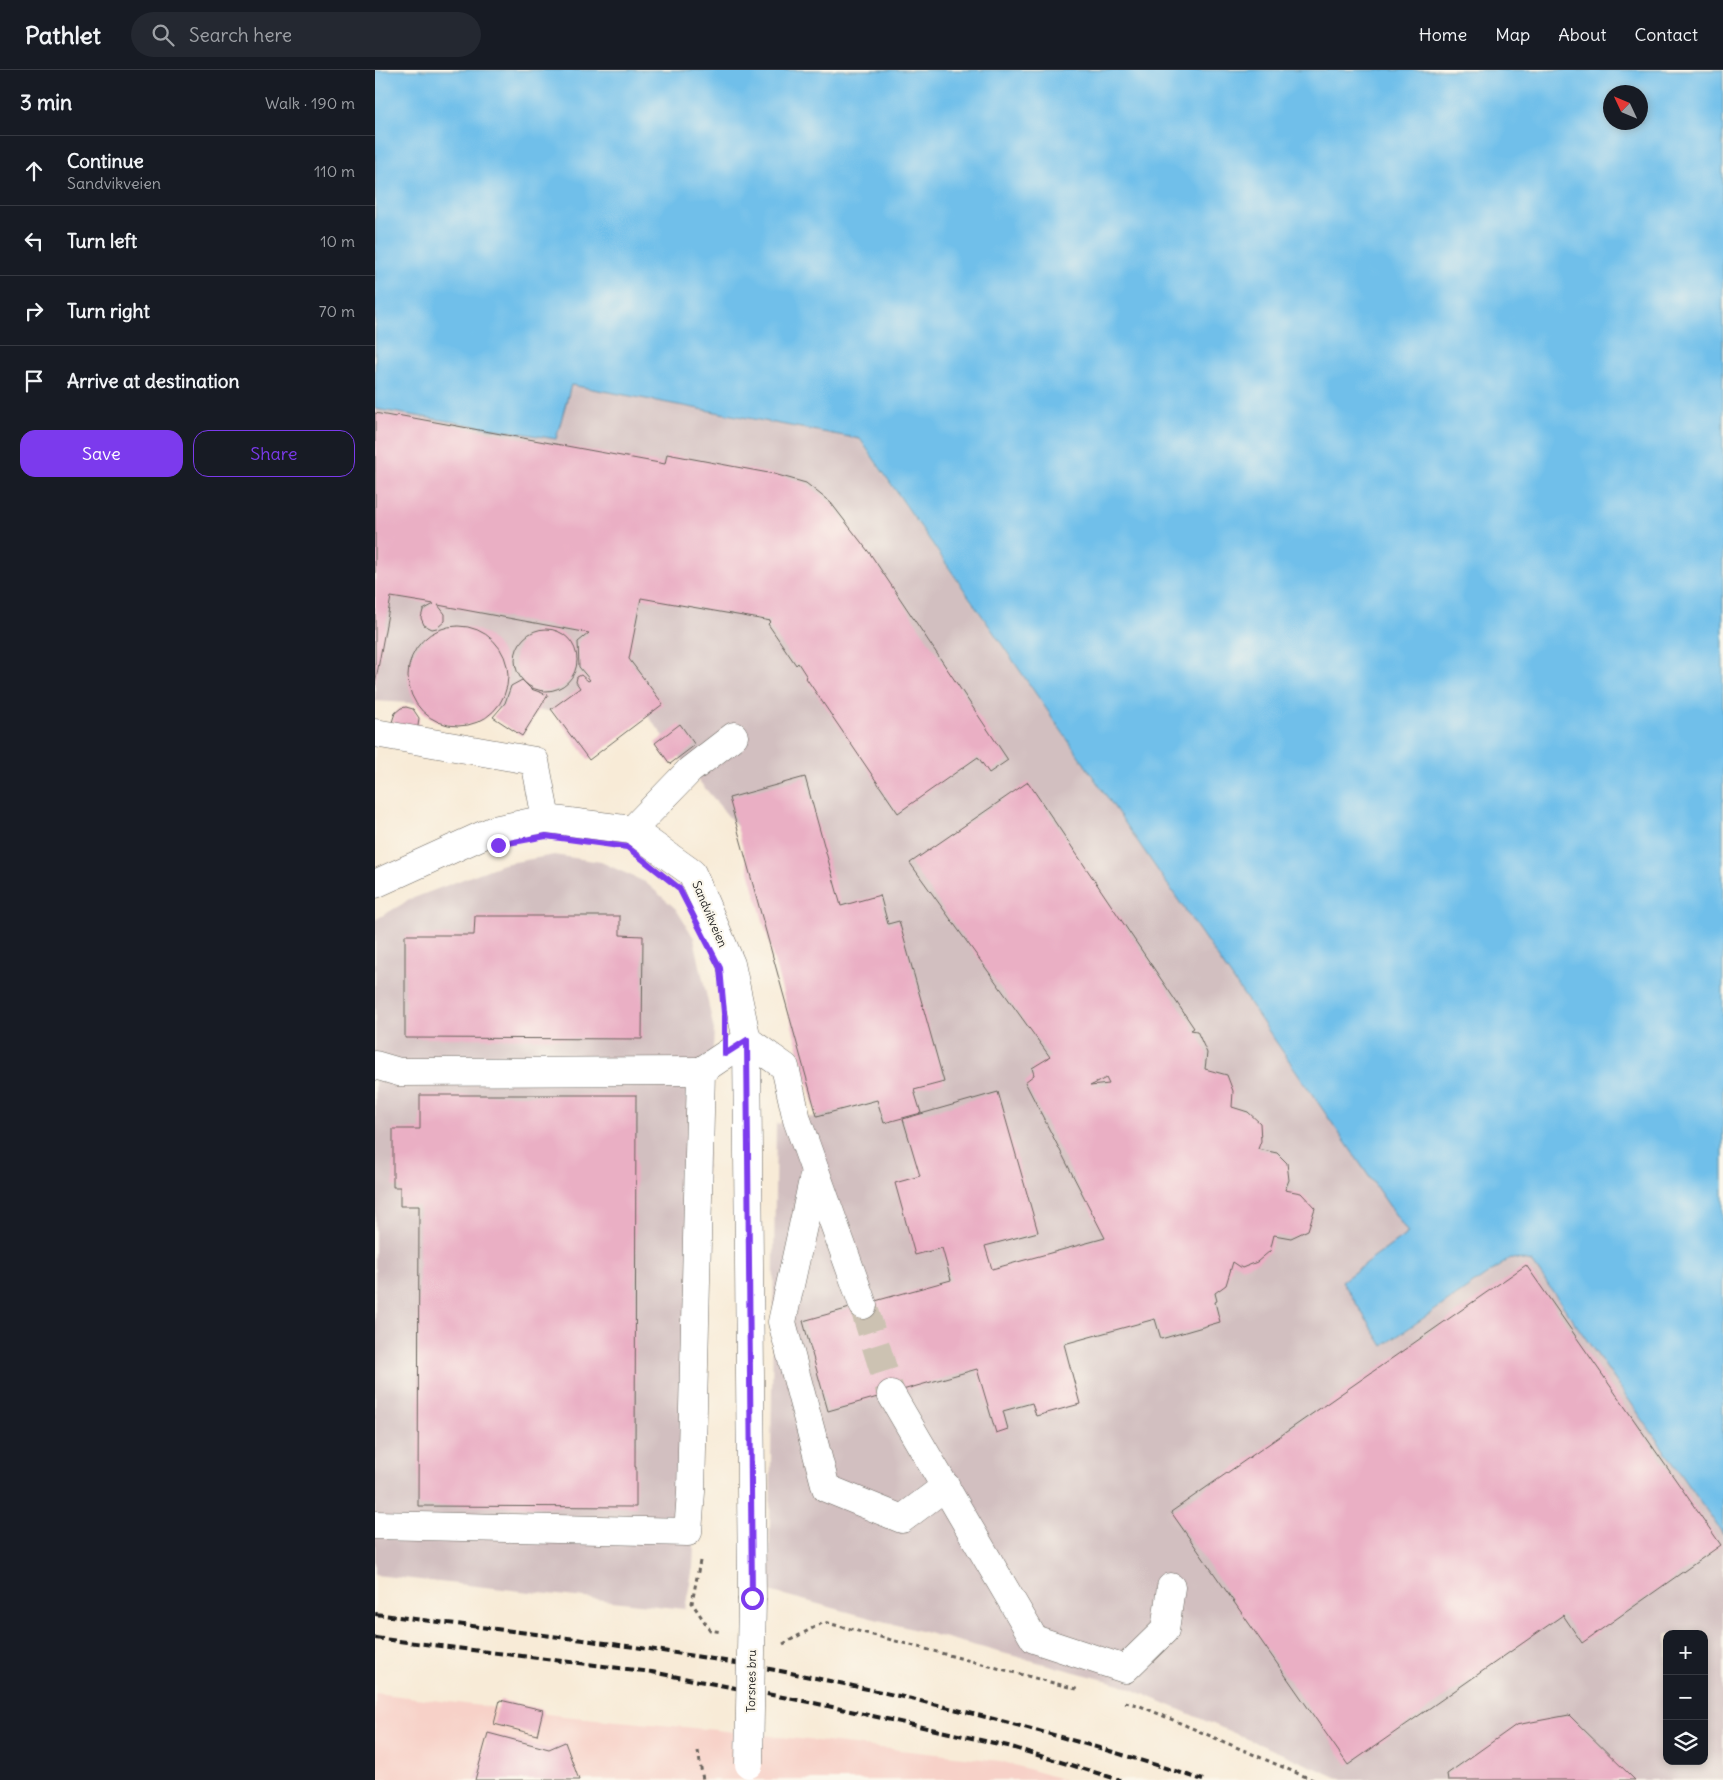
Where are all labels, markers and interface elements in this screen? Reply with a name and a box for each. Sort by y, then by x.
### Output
search box [131,12,481,57]
text: Pathlet [25,20,101,50]
icon: search [149,21,177,49]
text: Search here [189,23,292,47]
text: Home [1419,23,1467,46]
text: Map [1495,23,1530,46]
text: About [1558,23,1606,46]
text: Contact [1634,23,1698,46]
north arrow [1603,85,1648,130]
text: 3 min [20,89,72,116]
text: Walk · 190 m [265,93,355,113]
text: Continue [67,149,144,173]
icon: ahead [20,157,48,185]
text: 110 m [314,161,355,181]
text: Sandvikveien [67,173,161,193]
icon: left [20,227,48,255]
text: Turn left [67,229,137,253]
text: 10 m [320,231,355,251]
icon: right [20,297,48,325]
text: Turn right [67,299,150,323]
text: 70 m [319,301,355,321]
icon: arrive [20,367,48,395]
text: Arrive at destination [67,369,240,393]
button: Save [20,430,183,477]
button: Share [193,430,355,477]
route end [487,834,510,857]
street label: Sandvikveien [689,879,731,949]
route start [741,1587,764,1610]
map controls [1663,1630,1708,1765]
button: + [1663,1630,1708,1675]
street label: Torsnes bru [743,1649,759,1713]
button: − [1663,1675,1708,1720]
button: layers [1663,1720,1708,1765]

